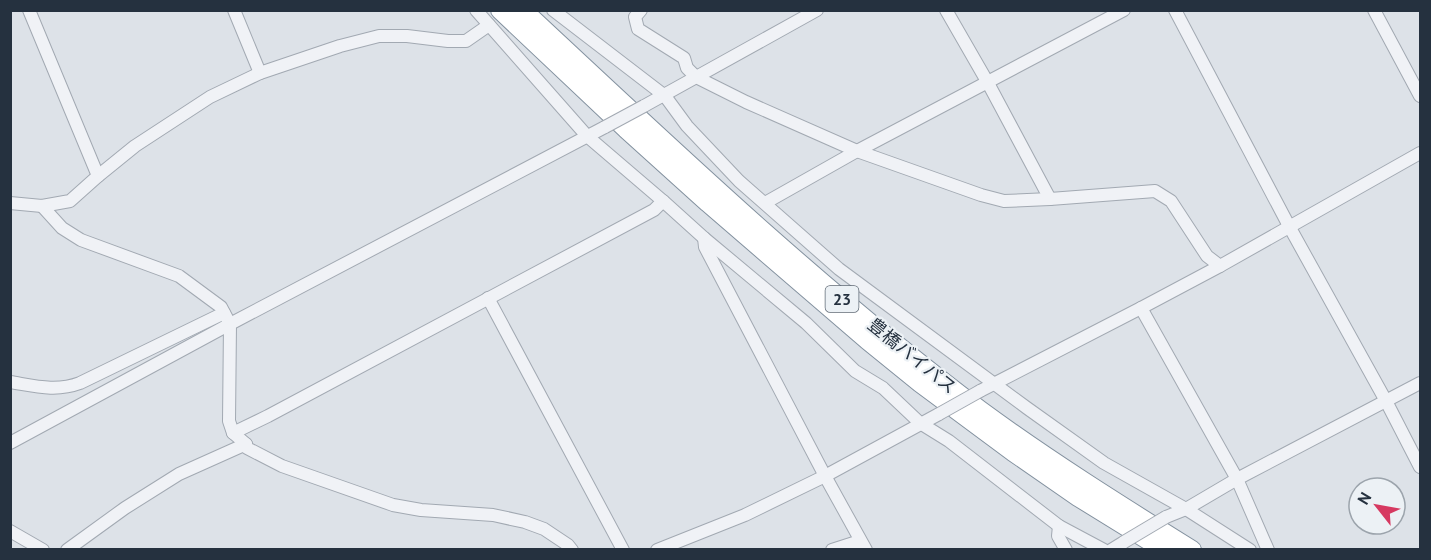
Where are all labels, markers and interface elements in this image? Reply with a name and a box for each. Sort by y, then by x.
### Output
road number: 23 [826,286,858,312]
street label: 豊橋バイパス [863,313,961,398]
north arrow [1347,476,1407,536]
text: N [1353,489,1375,508]

